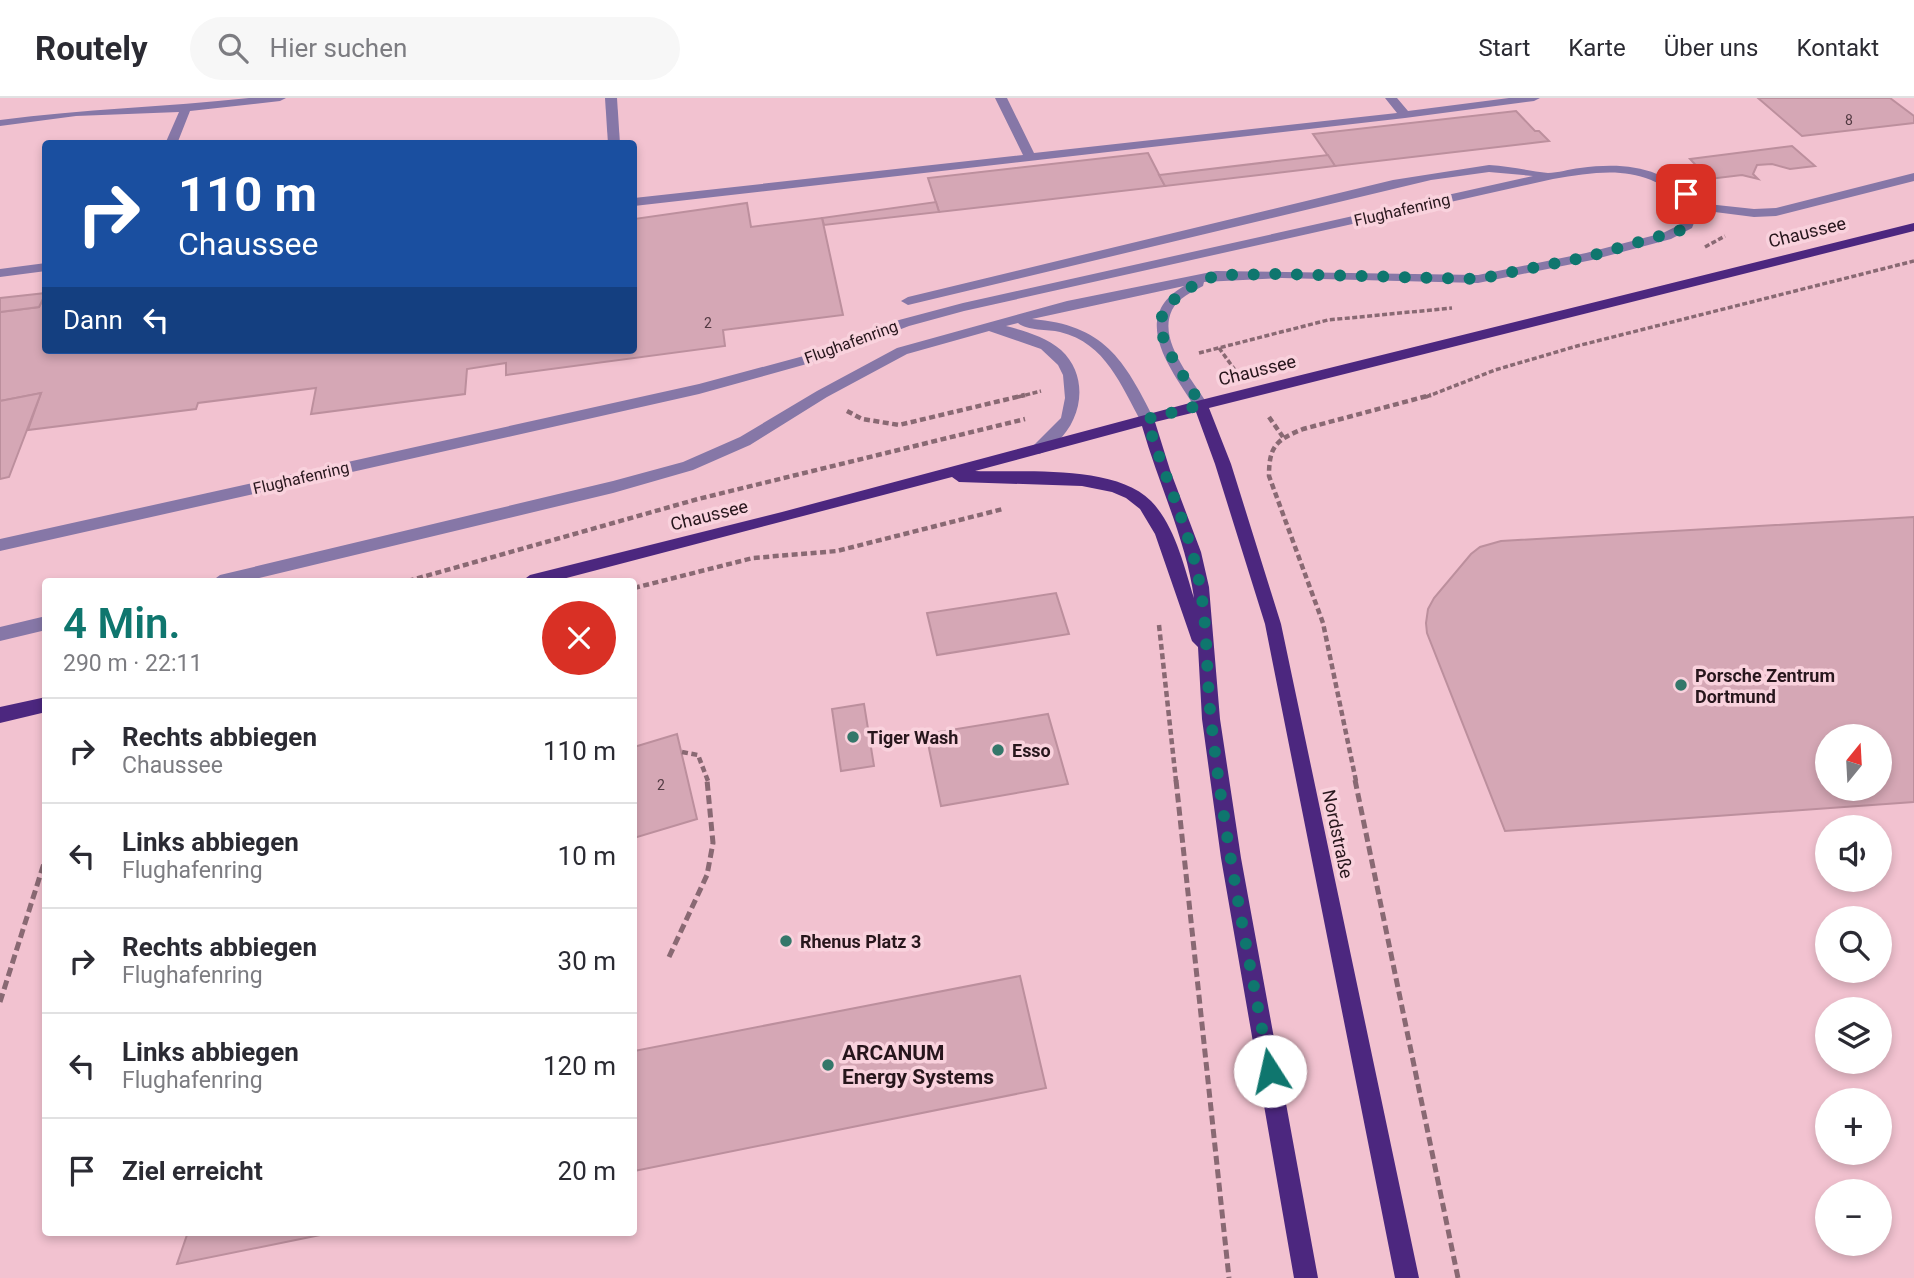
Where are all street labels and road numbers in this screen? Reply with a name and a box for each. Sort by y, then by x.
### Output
street label: Flughafenring [1352,190,1452,230]
street label: Chaussee [1766,212,1848,252]
street label: Flughafenring [802,316,900,368]
street label: Chaussee [1216,350,1298,390]
street label: Flughafenring [251,458,351,498]
street label: Chaussee [668,495,750,535]
street label: Nordstraße [1318,788,1358,880]

